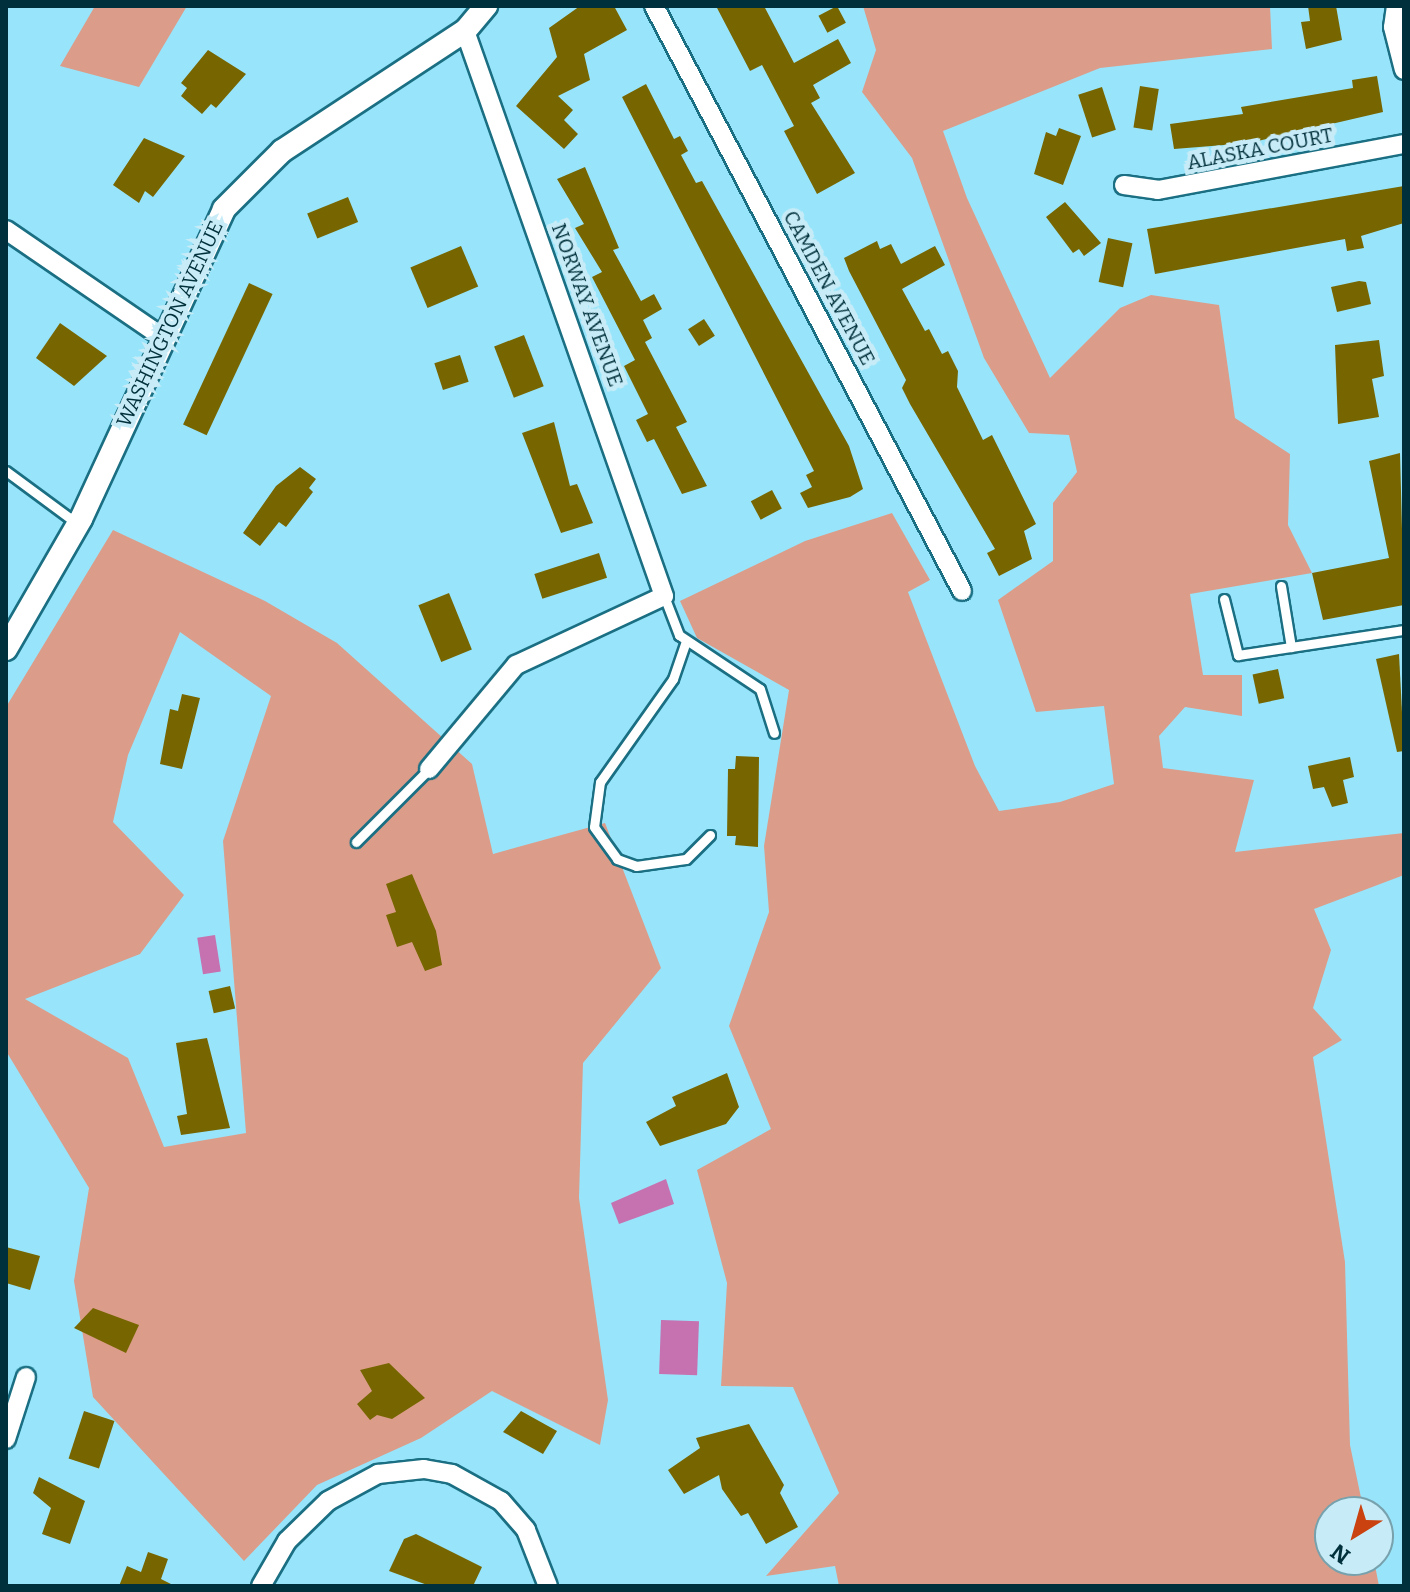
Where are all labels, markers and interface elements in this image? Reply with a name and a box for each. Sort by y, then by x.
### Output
street label: ALASKA COURT [1185,123,1335,175]
street label: CAMDEN AVENUE [778,207,880,369]
street label: WASHINGTON AVENUE [112,217,228,431]
street label: NORWAY AVENUE [546,220,628,390]
north arrow [1314,1496,1394,1576]
text: N [1326,1538,1355,1570]

